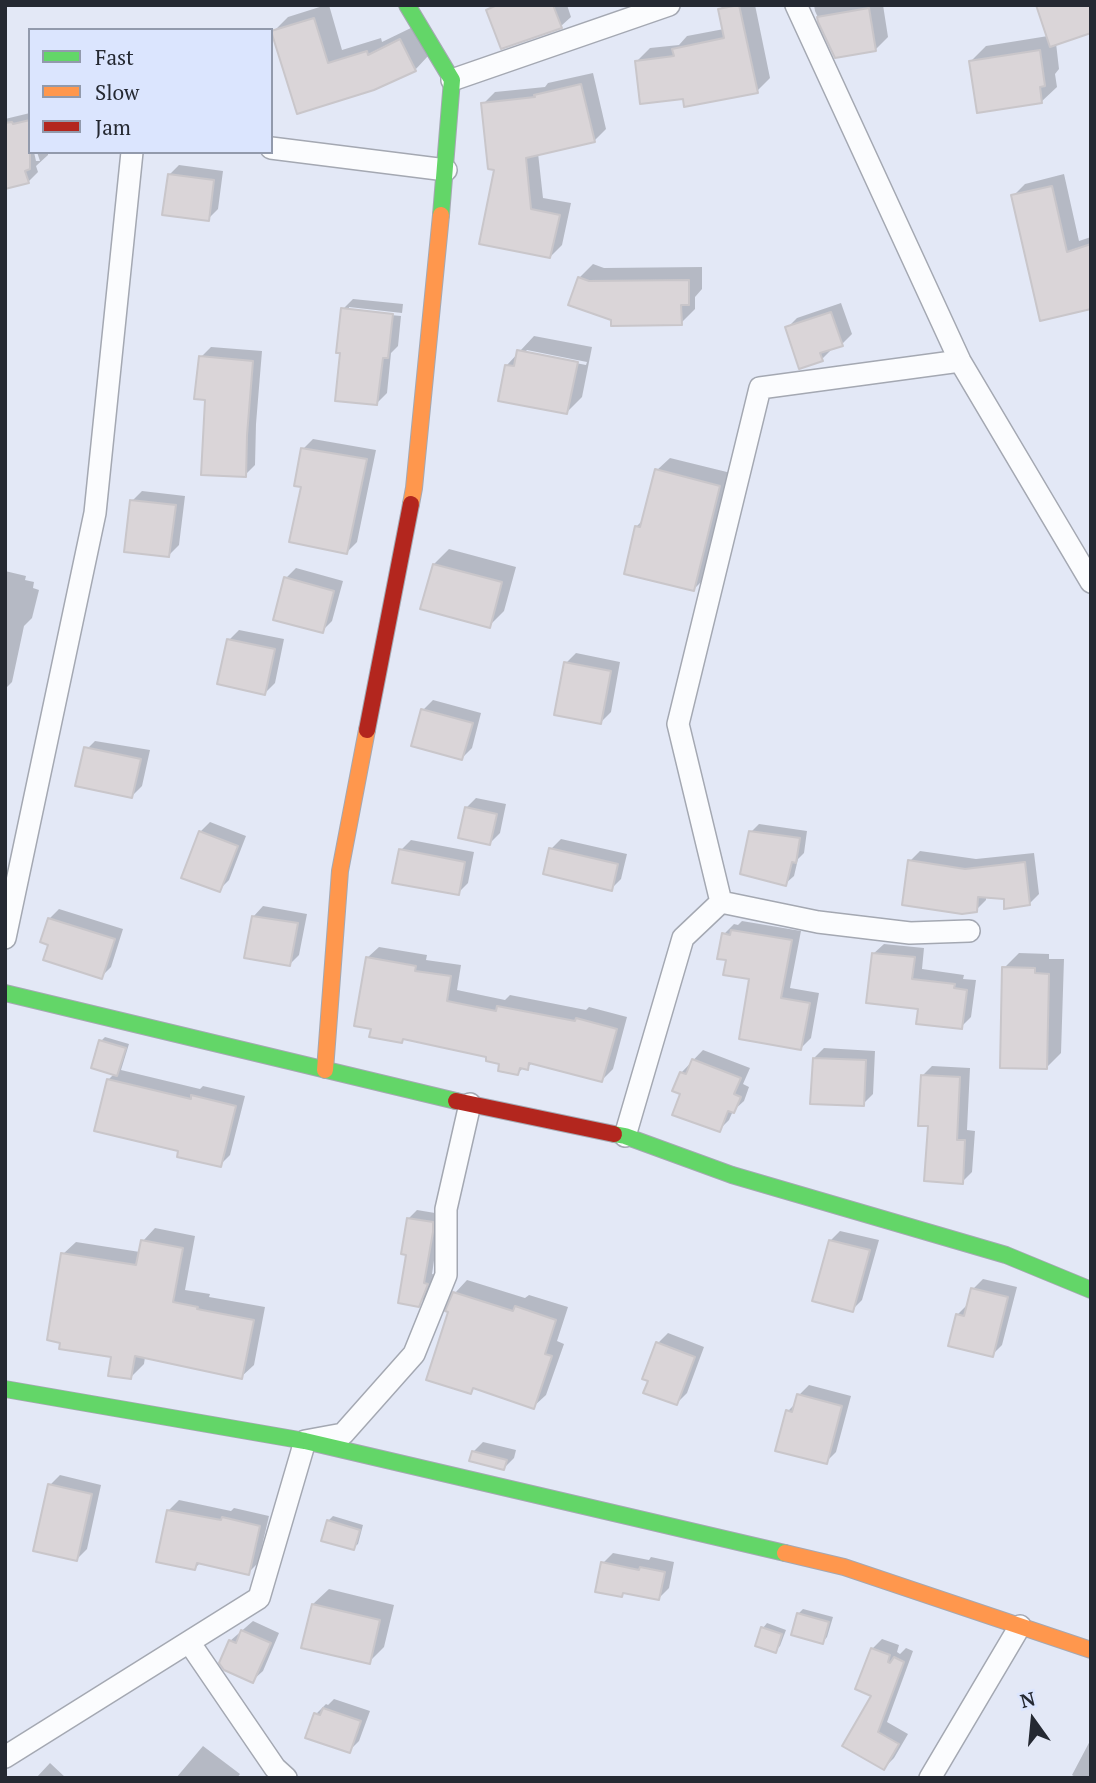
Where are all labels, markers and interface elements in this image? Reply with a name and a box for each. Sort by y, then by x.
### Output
legend [28,28,273,154]
text: Fast [95,43,134,71]
text: Slow [95,78,139,106]
text: Jam [95,113,131,141]
north arrow [998,1685,1068,1755]
text: N [1017,1685,1038,1713]

